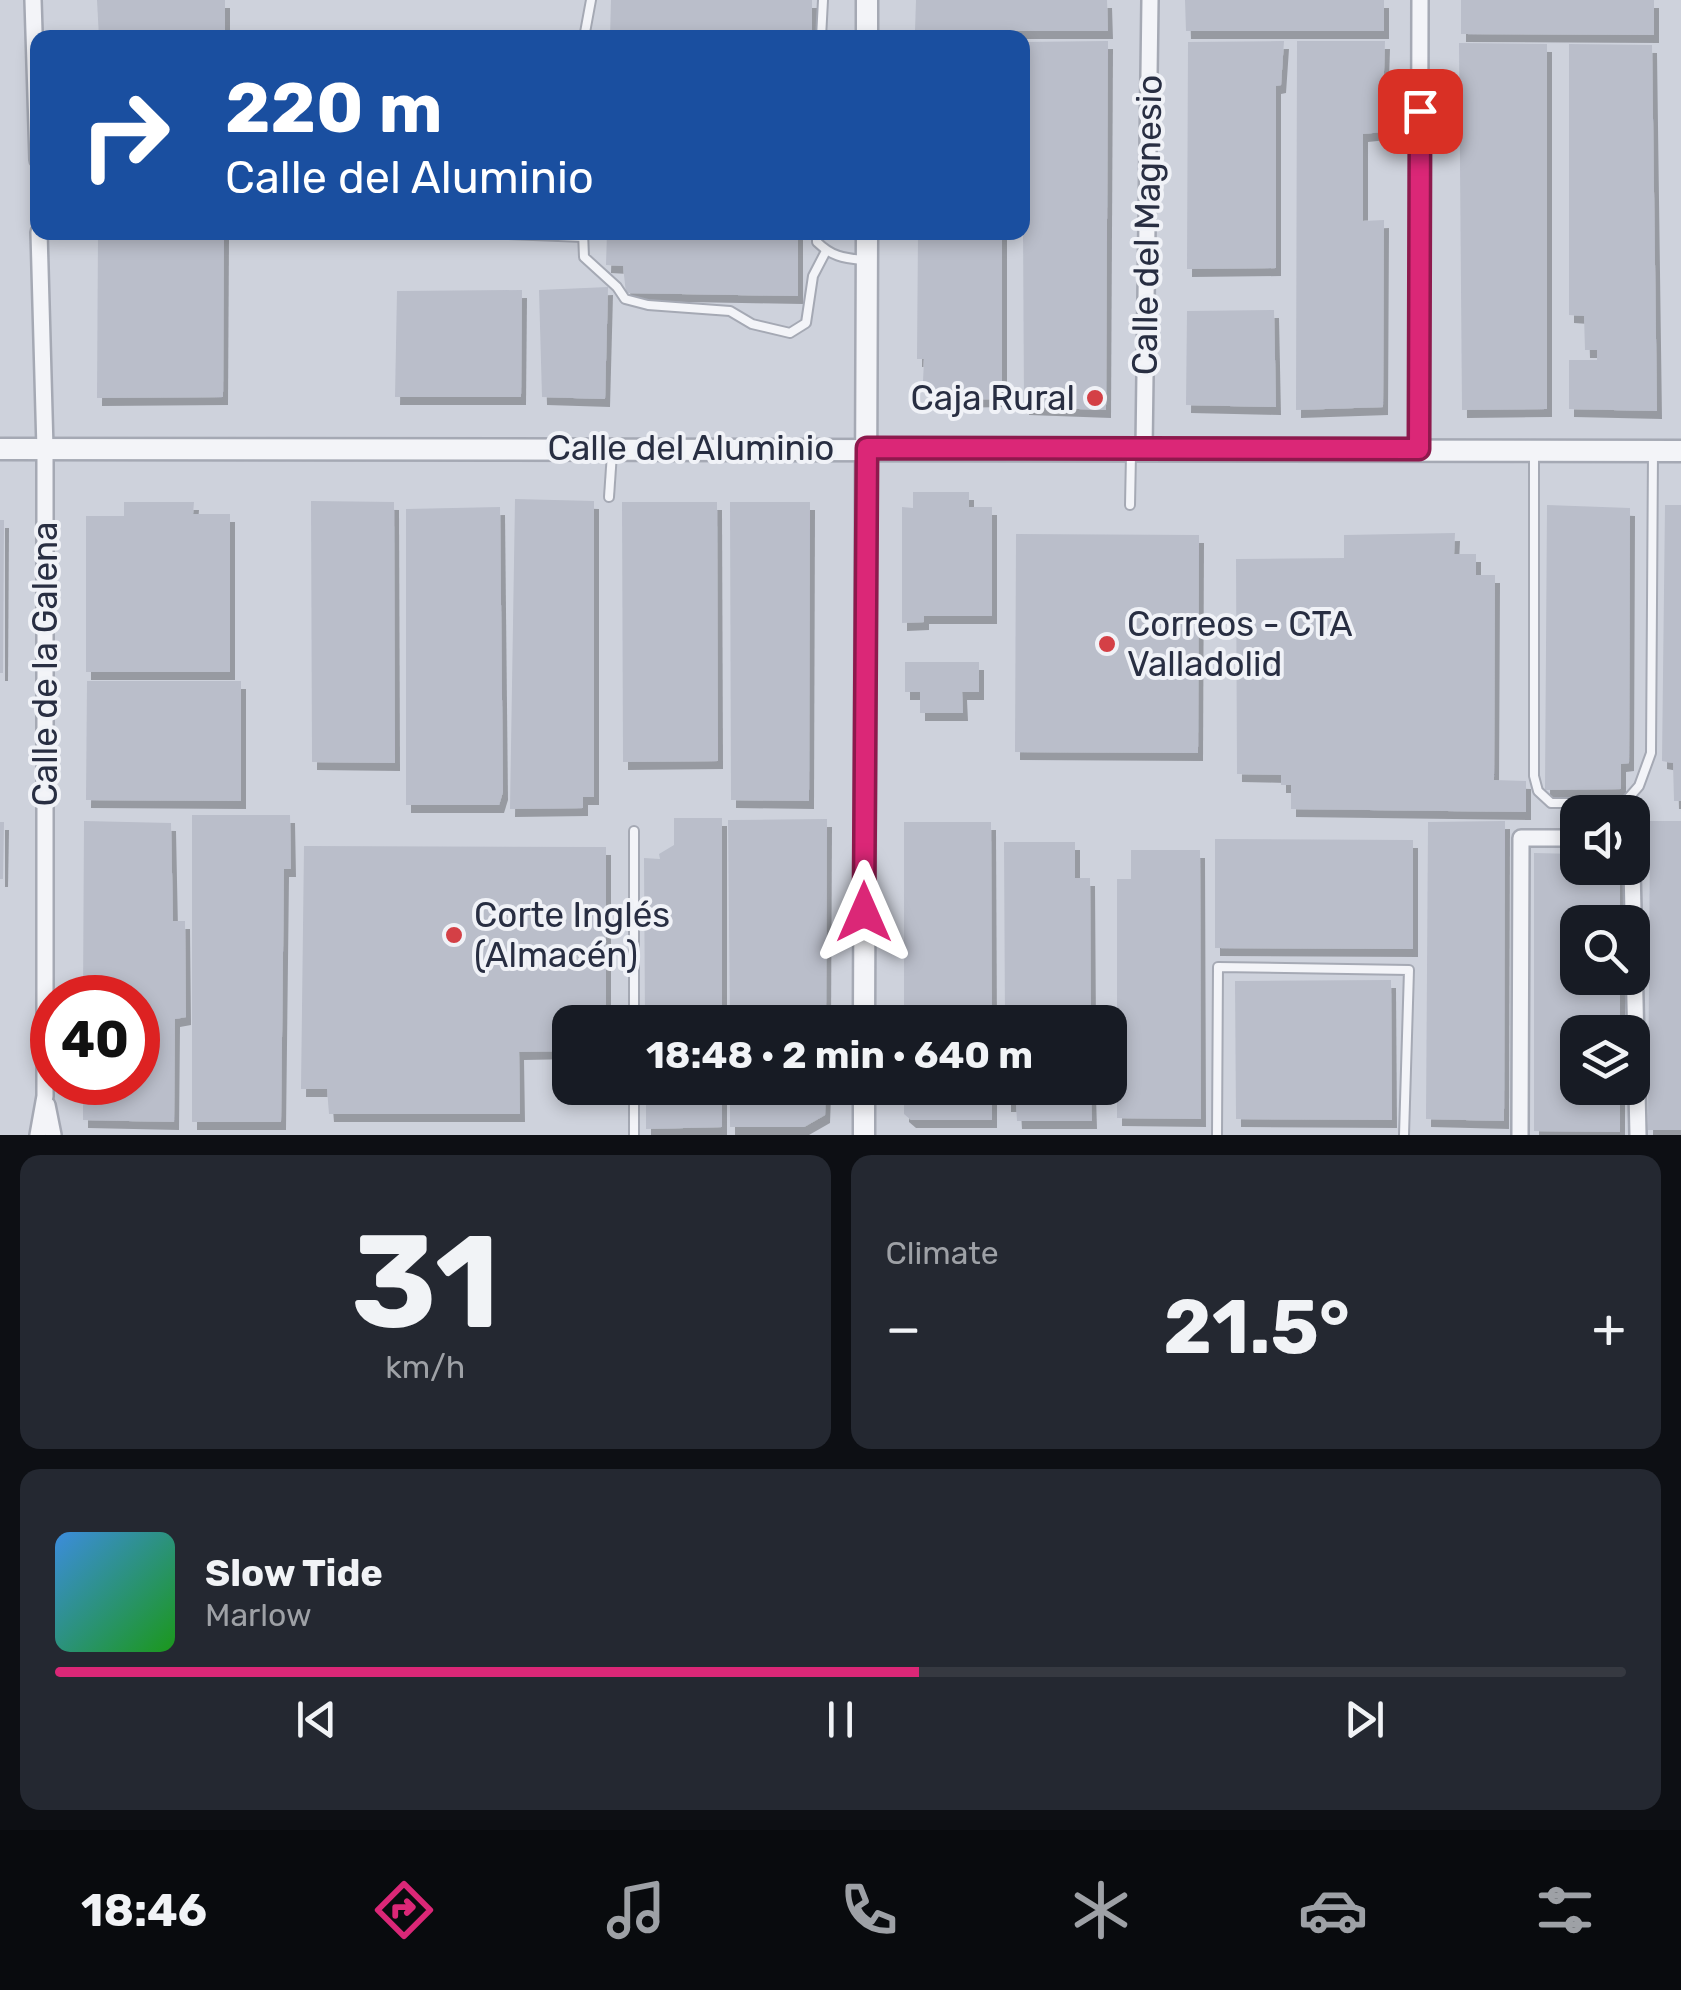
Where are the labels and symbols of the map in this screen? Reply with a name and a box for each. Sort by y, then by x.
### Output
pin [1378,69,1463,154]
street label: Calle del Magnesio [1123,74,1171,376]
place label: Caja Rural [910,377,1075,419]
marker: Caja Rural [1084,387,1106,409]
street label: Calle del Aluminio [548,427,834,469]
street label: Calle de la Galena [24,521,66,807]
place label: Correos - CTA Valladolid [1127,603,1353,685]
marker: Correos - CTA Valladolid [1096,633,1118,655]
position arrow [812,860,916,964]
place label: Corte Inglés (Almacén) [474,894,670,976]
marker: Corte Inglés (Almacén) [443,924,465,946]
speed limit sign: 40 [30,975,160,1105]

